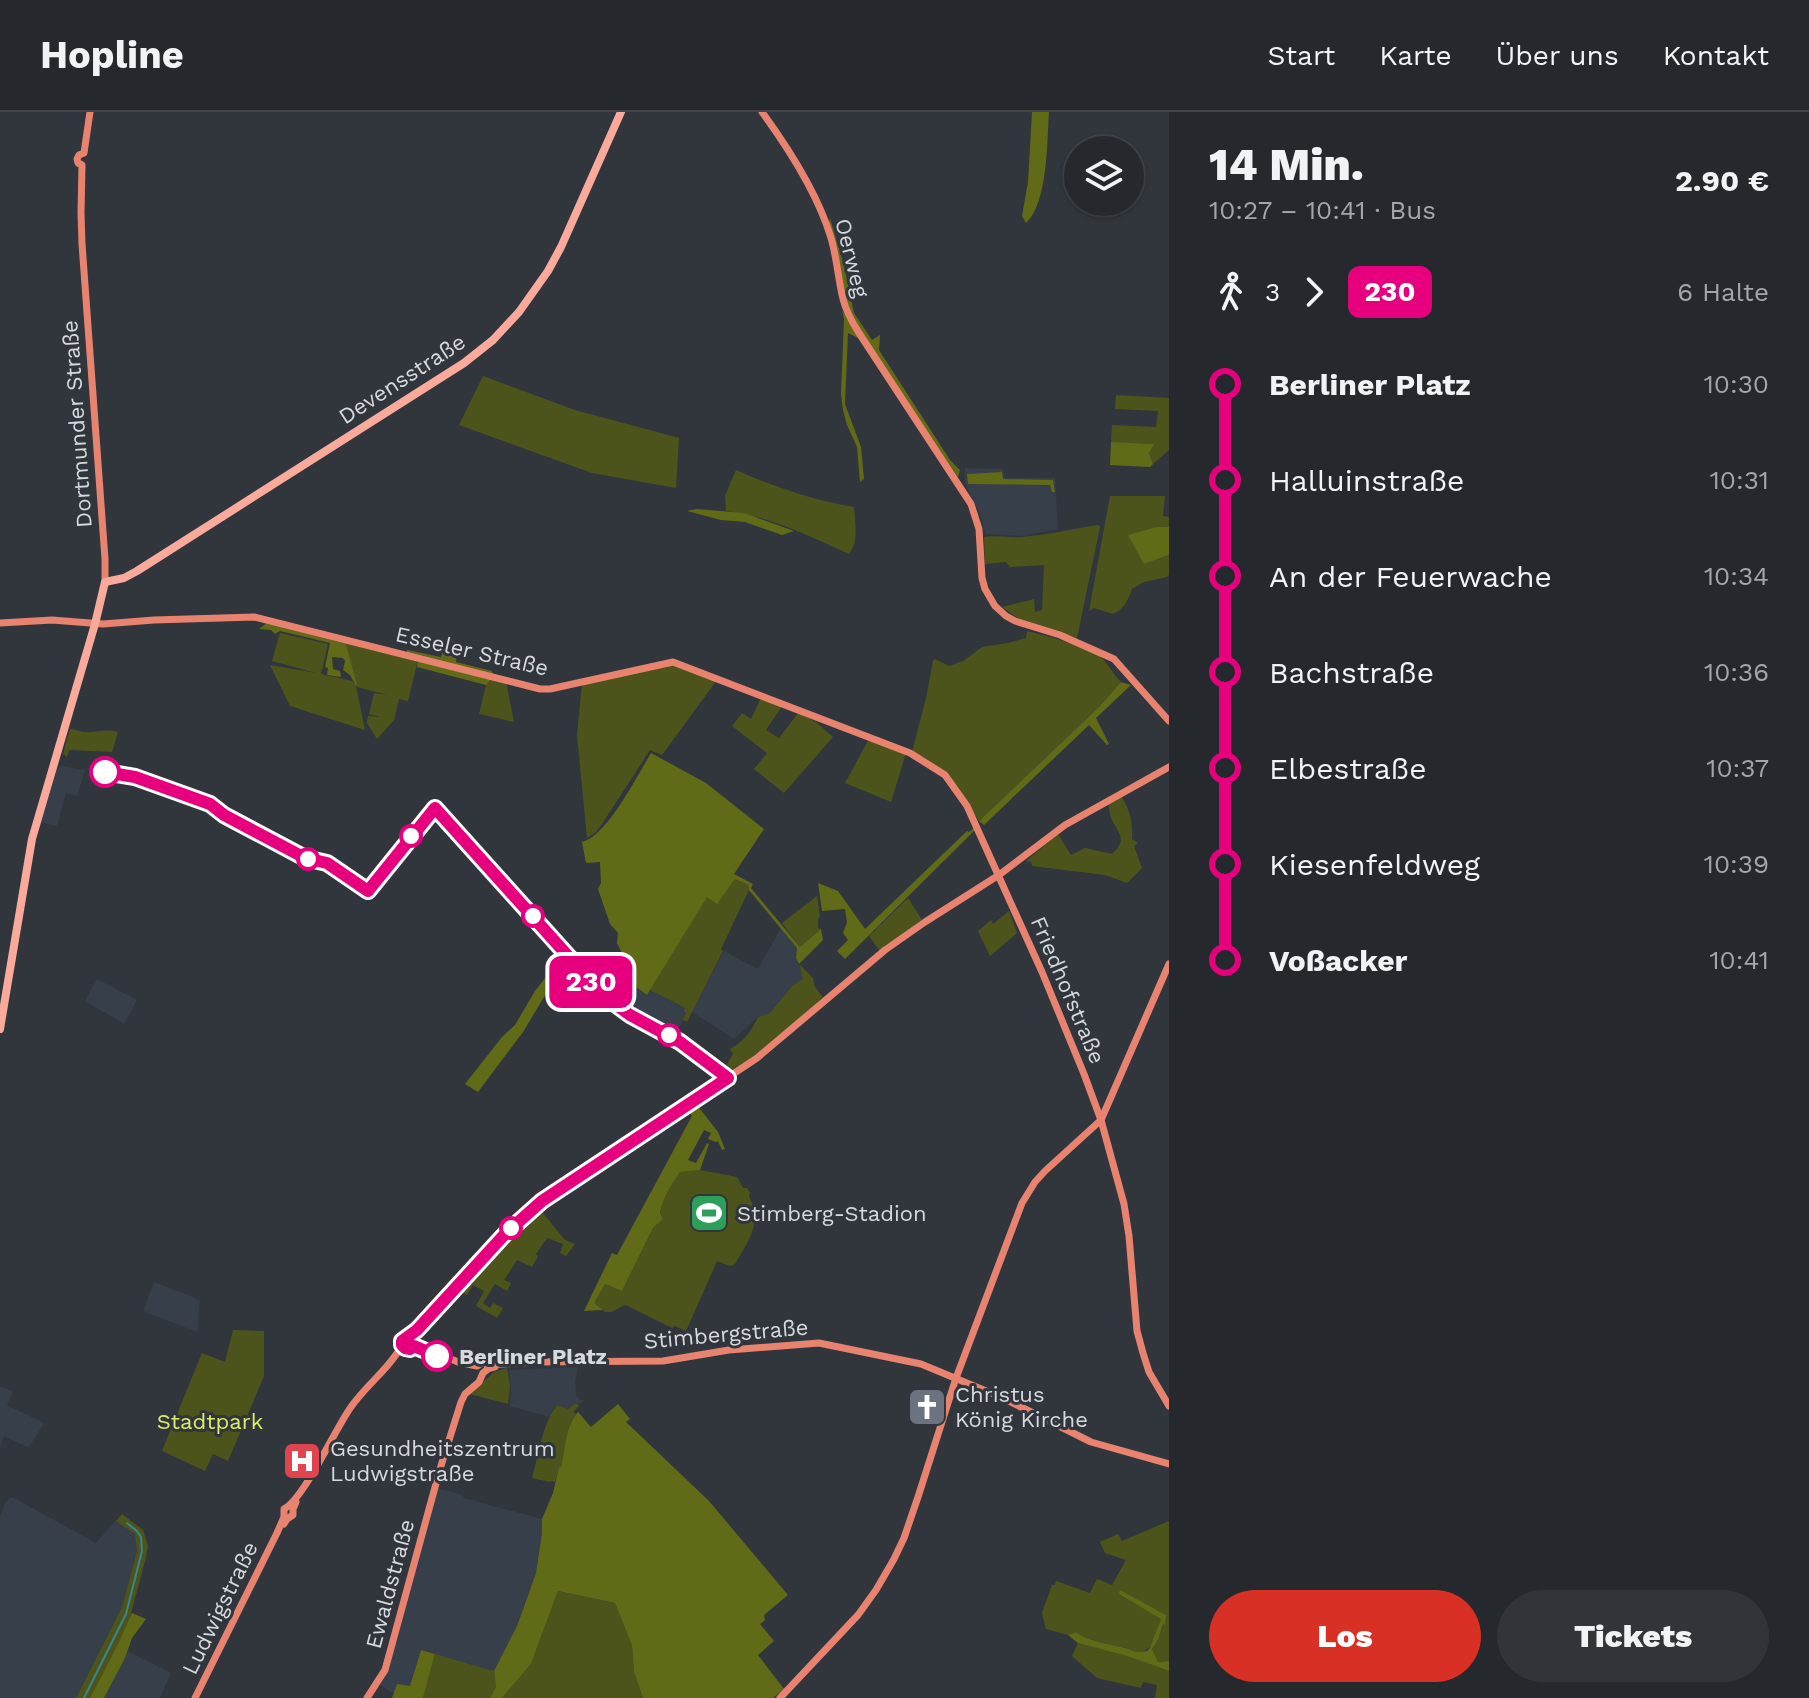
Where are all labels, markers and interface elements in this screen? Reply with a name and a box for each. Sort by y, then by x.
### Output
text: Hopline [40,33,184,77]
text: Start [1267,39,1335,72]
text: Karte [1379,39,1452,72]
text: Über uns [1496,39,1619,72]
text: Kontakt [1663,39,1769,72]
map controls [1064,136,1144,216]
button: layers [1064,136,1144,216]
text: 14 Min. [1209,139,1364,191]
text: 2.90 € [1675,163,1769,198]
text: 10:27 – 10:41 · Bus [1209,195,1436,225]
street label: Oerweg [830,216,874,300]
icon: walk [1209,270,1253,314]
icon: forward [1292,270,1336,314]
text: 230 [1364,275,1416,308]
text: 3 [1265,277,1280,307]
text: 6 Halte [1677,277,1769,307]
street label: Dortmunder Straße [57,319,97,529]
street label: Devensstraße [334,329,470,429]
text: Berliner Platz [1269,367,1471,402]
text: 10:30 [1704,369,1769,399]
text: Halluinstraße [1269,463,1464,498]
text: 10:31 [1710,465,1769,495]
text: An der Feuerwache [1269,559,1552,594]
text: 10:34 [1704,561,1769,591]
street label: Esseler Straße [393,621,551,681]
text: Bachstraße [1269,655,1434,690]
text: 10:36 [1704,657,1769,687]
text: Elbestraße [1269,751,1426,786]
text: 10:37 [1706,753,1769,783]
unlabelled marker [90,757,120,787]
unlabelled marker [400,825,422,847]
text: Kiesenfeldweg [1269,847,1480,882]
unlabelled marker [297,848,319,870]
text: 10:39 [1704,849,1769,879]
unlabelled marker [522,905,544,927]
street label: Friedhofstraße [1026,913,1110,1067]
text: Voßacker [1269,943,1408,978]
text: 10:41 [1709,945,1769,975]
line badge: 230 [545,956,637,1008]
text: 230 [565,965,617,998]
unlabelled marker [658,1024,680,1046]
sports icon: Stimberg-Stadion [688,1192,730,1234]
place label: Stimberg-Stadion [737,1201,927,1226]
unlabelled marker [500,1217,522,1239]
street label: Stimbergstraße [643,1314,809,1354]
marker: Berliner Platz [422,1341,452,1371]
place label: Berliner Platz [459,1344,607,1369]
place label: Christus König Kirche [955,1382,1088,1432]
church icon: Christus König Kirche [906,1386,948,1428]
park label: Stadtpark [157,1409,263,1434]
place label: Gesundheitszentrum Ludwigstraße [330,1436,555,1486]
hospital icon: Gesundheitszentrum Ludwigstraße [281,1440,323,1482]
street label: Ewaldstraße [361,1517,419,1651]
street label: Ludwigstraße [177,1538,263,1678]
button: Los [1209,1590,1481,1682]
button: Tickets [1497,1590,1769,1682]

